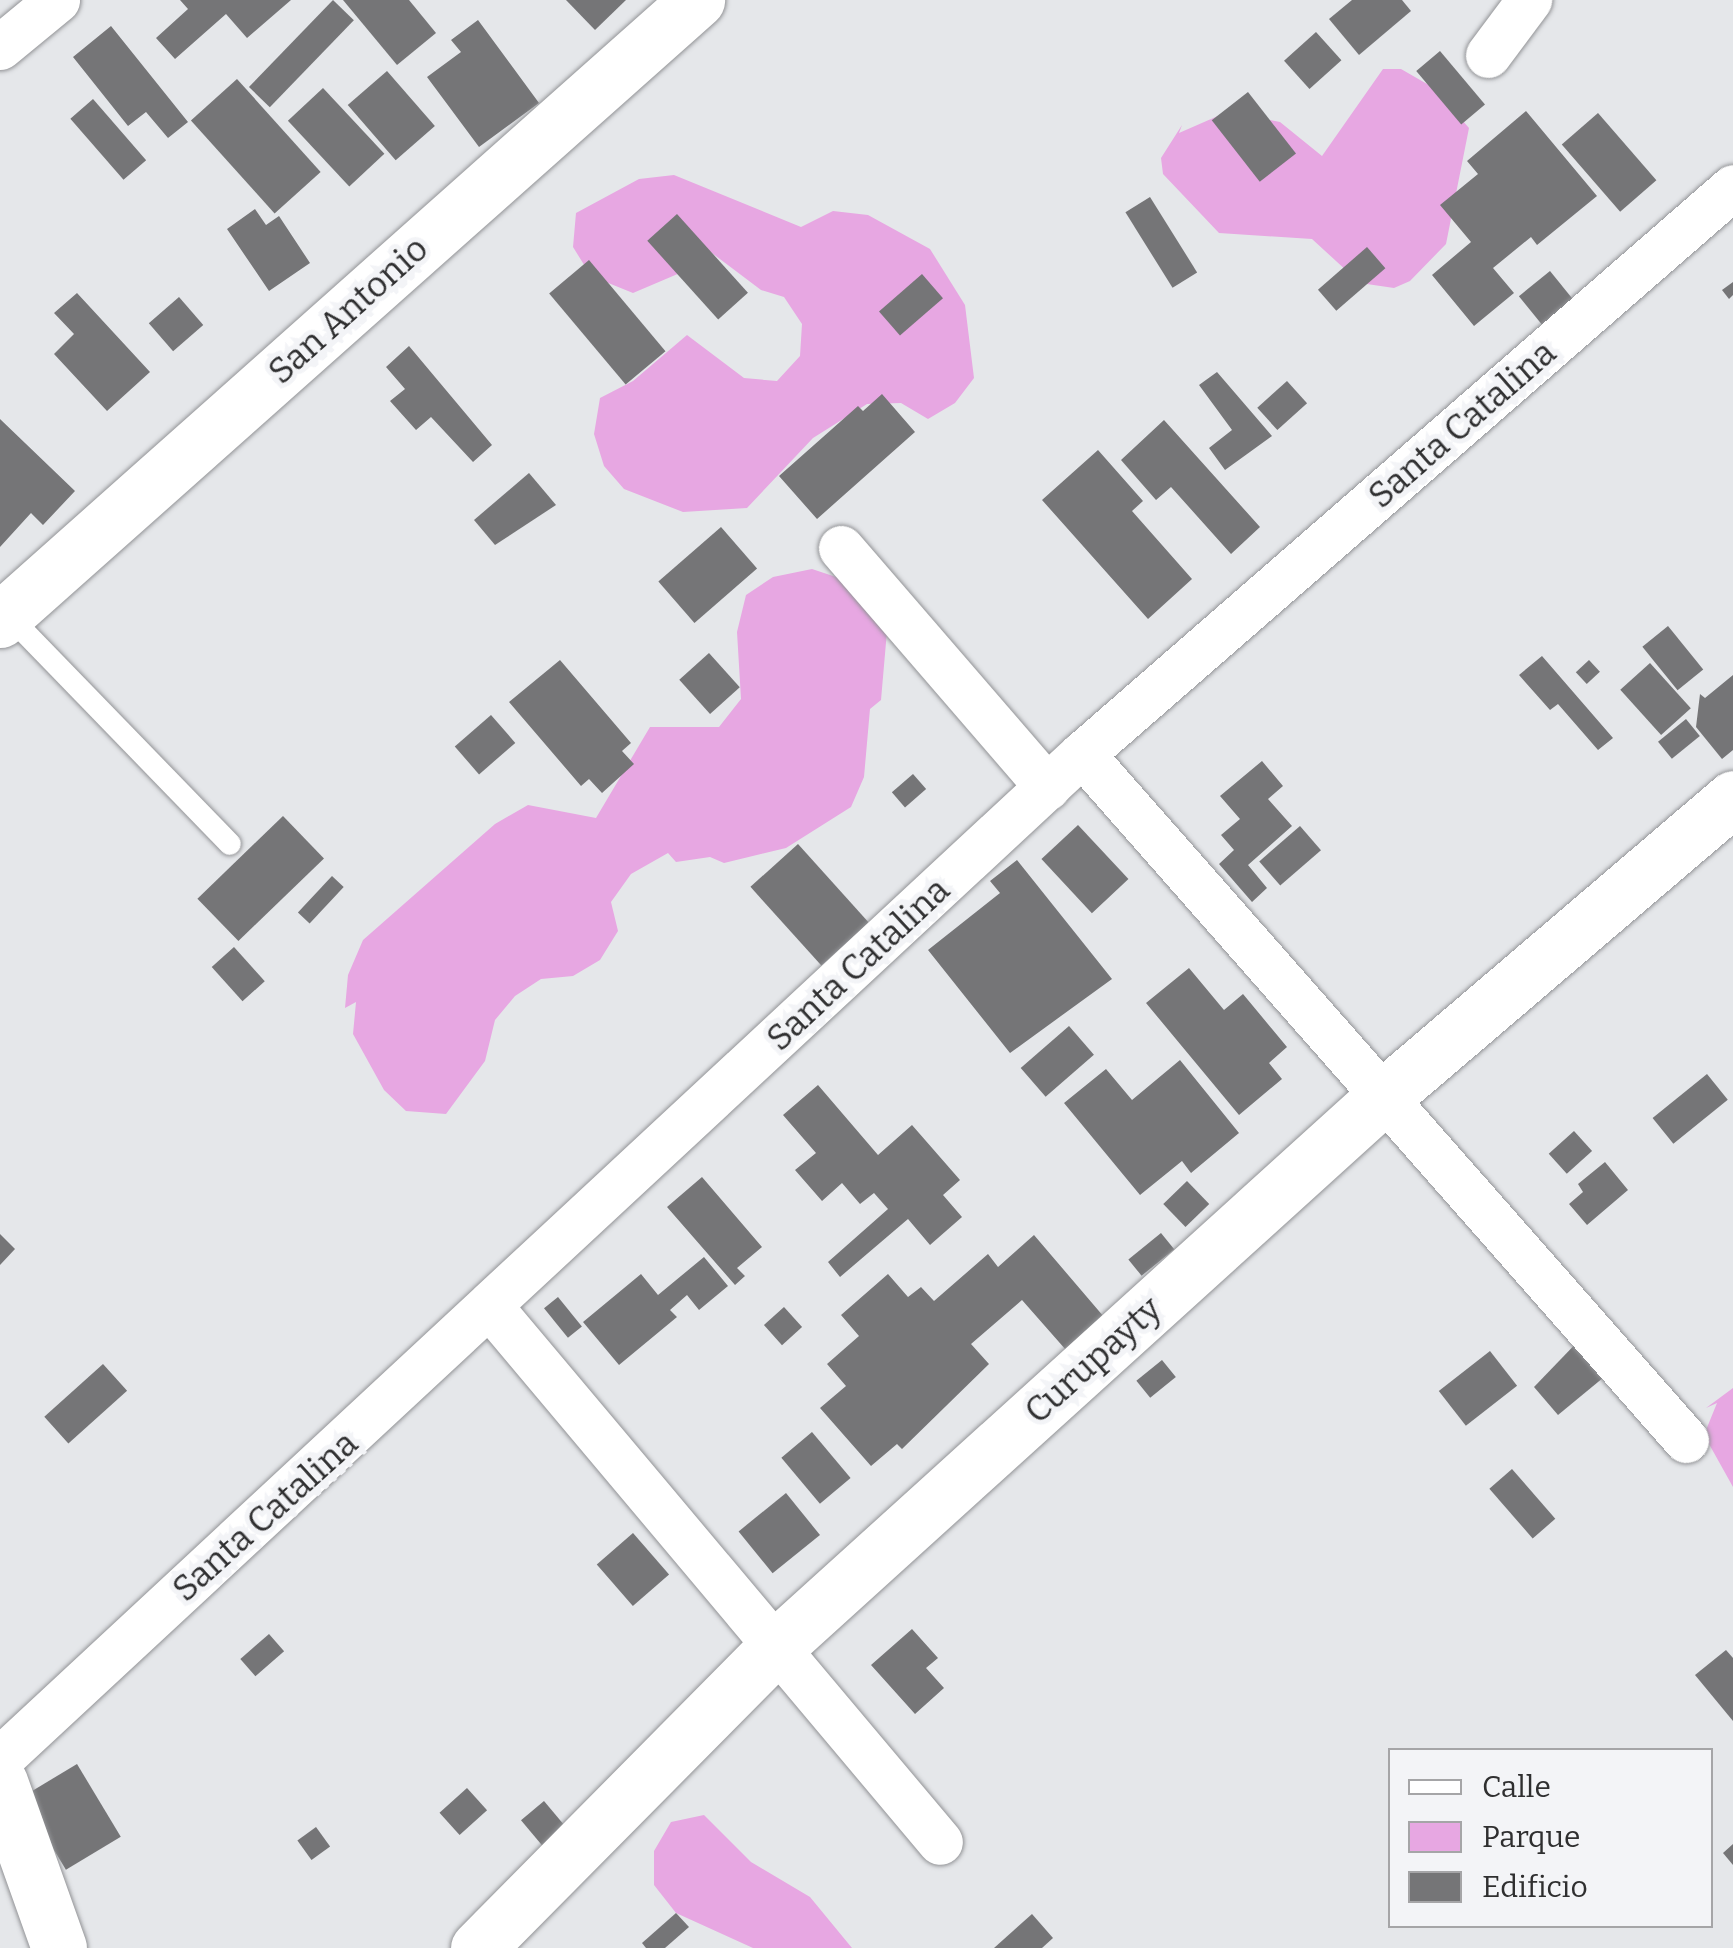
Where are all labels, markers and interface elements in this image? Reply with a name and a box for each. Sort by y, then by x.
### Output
street label: San Antonio [260,228,436,392]
street label: Santa Catalina [1360,331,1564,517]
street label: Santa Catalina [758,869,958,1059]
street label: Curupayty [1016,1288,1170,1432]
street label: Santa Catalina [164,1422,366,1610]
legend [1388,1748,1713,1928]
text: Calle [1482,1769,1551,1805]
text: Parque [1482,1819,1580,1855]
text: Edificio [1482,1869,1588,1905]

